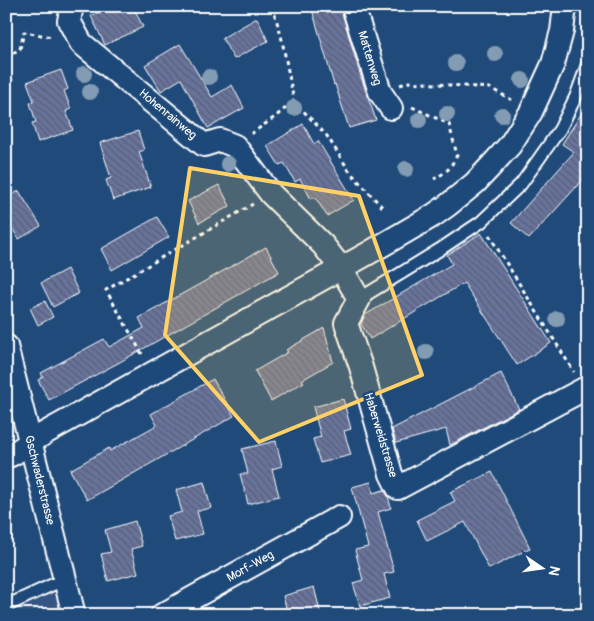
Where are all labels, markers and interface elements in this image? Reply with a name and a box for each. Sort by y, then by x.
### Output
street label: Mattenweg [354,29,385,87]
street label: Hohenrainweg [136,86,200,143]
street label: Haberweidstrasse [360,391,401,479]
street label: Gschwaderstrasse [21,434,58,526]
north arrow [516,544,566,594]
street label: Morf-Weg [224,547,276,585]
text: N [545,564,564,577]

